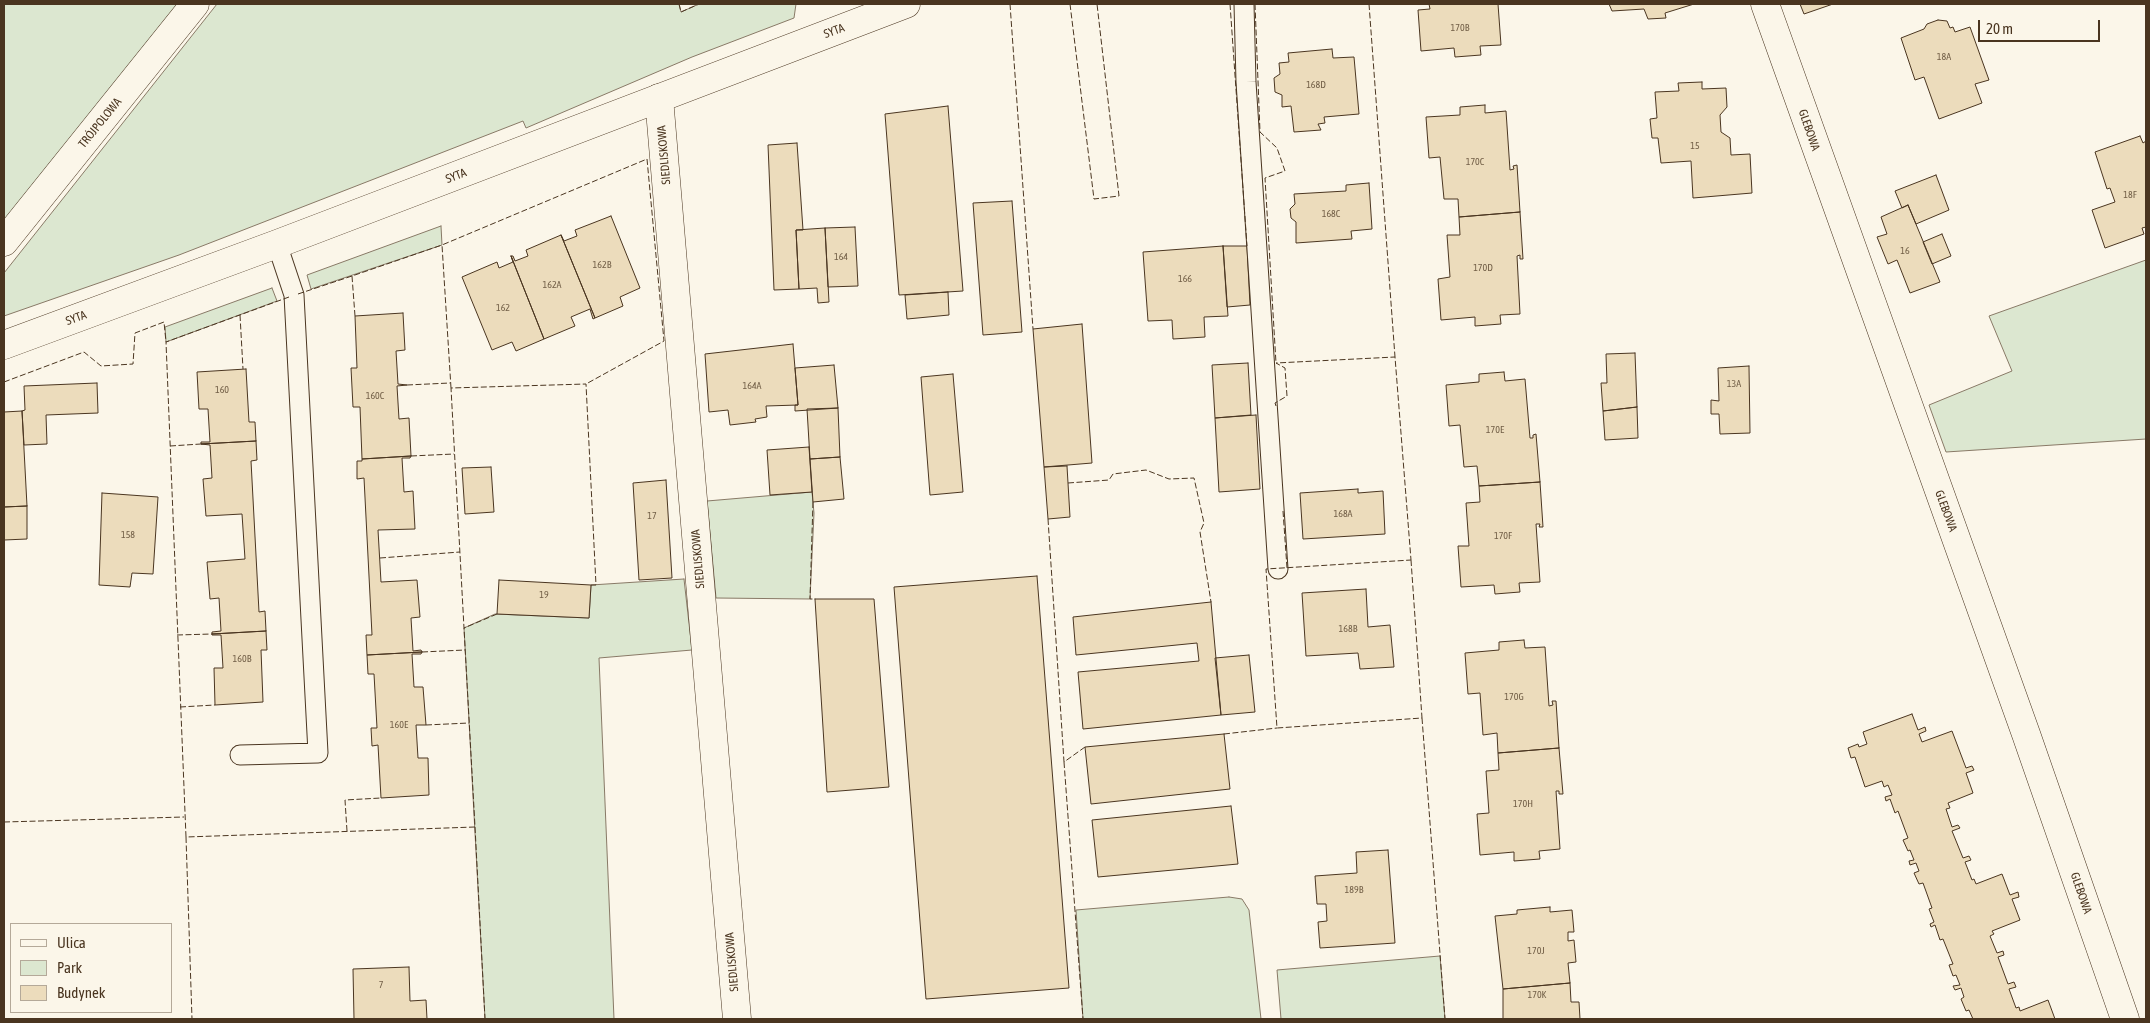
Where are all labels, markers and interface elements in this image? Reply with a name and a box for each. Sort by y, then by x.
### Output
scale bar [1980,10,2102,42]
text: 20 m [1986,20,2013,37]
street label: SYTA [822,21,846,41]
house number: 170B [1451,22,1469,34]
house number: 18A [1937,51,1951,63]
house number: 168D [1306,79,1326,91]
street label: TRÓJPOLOWA [75,95,125,151]
street label: GLEBOWA [1795,107,1823,153]
street label: SIEDLISKOWA [654,125,674,185]
house number: 15 [1690,140,1700,152]
house number: 170C [1466,156,1484,168]
street label: SYTA [444,166,468,186]
house number: 18F [2123,189,2137,201]
house number: 168C [1322,208,1340,220]
house number: 16 [1900,245,1910,257]
house number: 164 [834,251,848,263]
house number: 162B [593,259,611,271]
house number: 170D [1473,262,1493,274]
house number: 166 [1178,273,1192,285]
house number: 162A [543,279,561,291]
house number: 162 [496,302,510,314]
street label: SYTA [64,308,88,328]
house number: 13A [1727,378,1741,390]
house number: 164A [743,380,761,392]
house number: 160 [215,384,229,396]
house number: 160C [366,390,384,402]
house number: 170E [1486,424,1504,436]
street label: GLEBOWA [1932,488,1960,534]
house number: 168A [1334,508,1352,520]
house number: 17 [647,510,657,522]
house number: 158 [121,529,135,541]
street label: SIEDLISKOWA [688,529,708,589]
house number: 170F [1494,530,1512,542]
house number: 19 [539,589,549,601]
house number: 168B [1339,623,1357,635]
house number: 160B [233,653,251,665]
house number: 170G [1504,691,1524,703]
house number: 160E [390,719,408,731]
house number: 170H [1513,798,1533,810]
street label: GLEBOWA [2067,870,2095,916]
house number: 189B [1345,884,1363,896]
legend [10,923,172,1013]
street label: SIEDLISKOWA [722,932,742,992]
text: Ulica [57,934,86,951]
house number: 170J [1527,945,1545,957]
text: Park [57,959,82,976]
house number: 7 [379,979,383,991]
text: Budynek [57,984,105,1001]
house number: 170K [1528,989,1546,1001]

